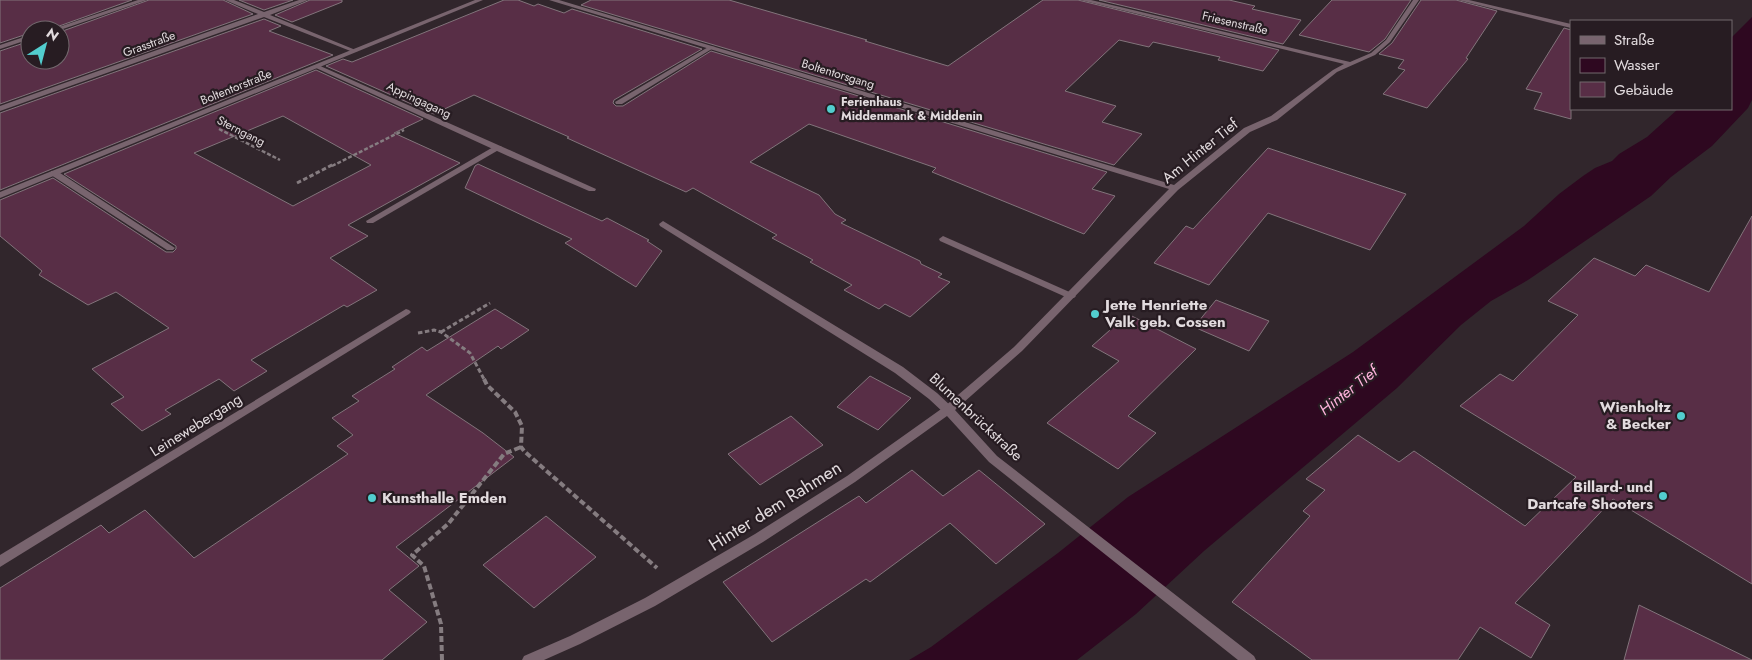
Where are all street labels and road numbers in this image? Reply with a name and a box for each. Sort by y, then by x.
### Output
street label: Friesenstraße [1200,7,1270,39]
street label: Grasstraße [120,26,178,62]
street label: Boltentorsgang [799,54,877,94]
street label: Boltentorstraße [198,65,274,109]
street label: Appingagang [384,77,454,123]
street label: Sterngang [214,111,268,151]
street label: Am Hinter Tief [1157,113,1243,189]
street label: Blumenbrückstraße [924,368,1028,466]
street label: Leinewebergang [146,388,246,462]
street label: Hinter dem Rahmen [704,455,846,557]

